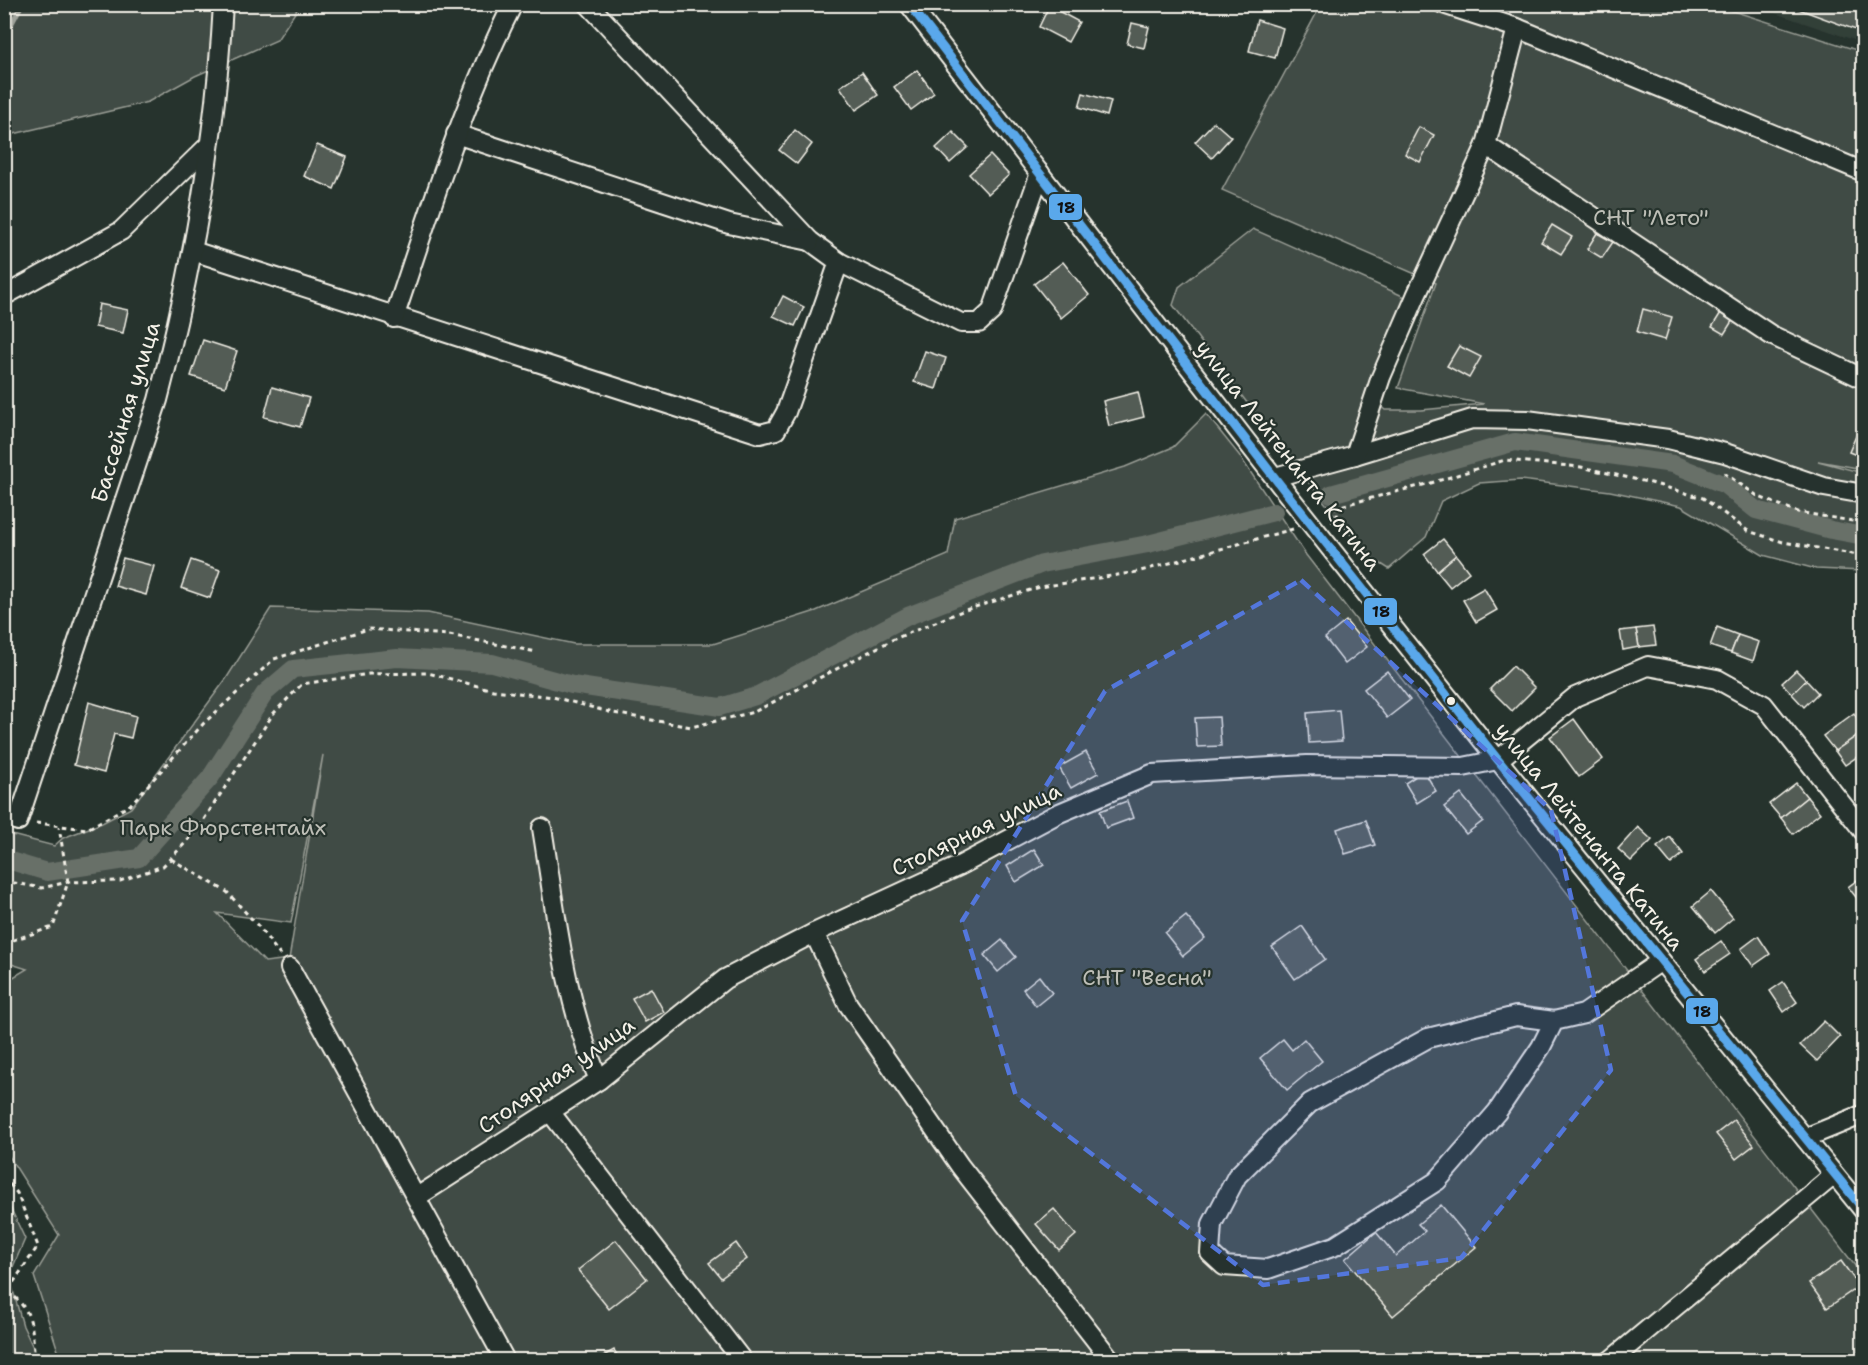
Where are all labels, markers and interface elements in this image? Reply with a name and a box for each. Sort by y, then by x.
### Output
line badge: 18 [1048,193,1083,221]
text: 18 [1057,197,1075,218]
park label: СНТ "Лето" [1593,203,1709,232]
street label: Бассейная улица [84,318,167,506]
street label: улица Лейтенанта Катина [1189,334,1388,577]
line badge: 18 [1363,597,1398,626]
text: 18 [1372,601,1390,622]
unlabelled marker [1445,695,1457,707]
street label: улица Лейтенанта Катина [1488,716,1691,957]
street label: Столярная улица [887,776,1066,883]
park label: Парк Фюрстентайх [120,813,326,842]
park label: СНТ "Весна" [1082,963,1212,992]
line badge: 18 [1685,997,1719,1025]
text: 18 [1693,1001,1711,1022]
street label: Столярная улица [472,1010,641,1140]

